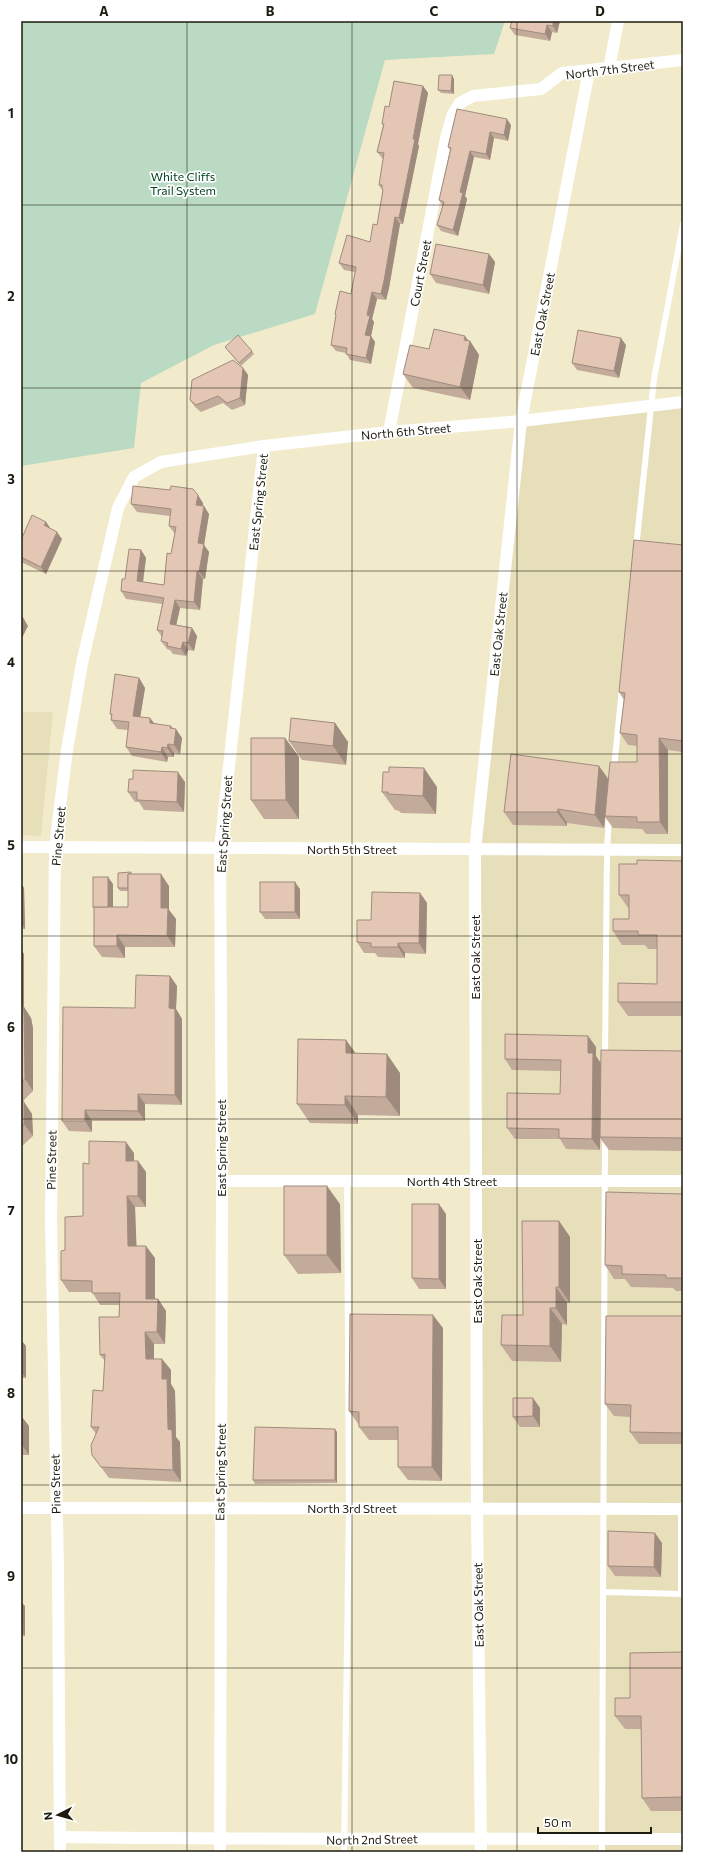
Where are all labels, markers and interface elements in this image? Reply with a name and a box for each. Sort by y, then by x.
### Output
text: A [99,3,109,19]
text: B [266,3,275,19]
text: C [430,3,439,19]
text: D [595,3,605,19]
street label: North 7th Street [565,57,655,81]
text: 1 [8,105,14,121]
park label: White Cliffs Trail System [150,169,216,197]
street label: Court Street [407,238,433,308]
street label: East Oak Street [527,271,557,357]
text: 2 [7,288,15,304]
street label: North 6th Street [360,420,452,442]
street label: East Spring Street [246,453,270,551]
text: 3 [7,471,15,487]
street label: East Oak Street [487,591,509,677]
text: 4 [7,654,15,670]
street label: East Spring Street [214,775,234,873]
street label: Pine Street [48,805,68,867]
text: 5 [7,837,15,853]
street label: North 5th Street [307,842,397,856]
street label: East Oak Street [468,914,482,999]
text: 6 [7,1019,15,1035]
street label: East Spring Street [214,1099,228,1197]
street label: Pine Street [43,1130,59,1190]
street label: North 4th Street [407,1174,497,1188]
text: 7 [7,1202,15,1218]
street label: East Oak Street [470,1238,484,1323]
text: 8 [7,1385,15,1401]
street label: East Spring Street [212,1423,228,1521]
street label: Pine Street [47,1454,63,1514]
street label: North 3rd Street [307,1501,397,1515]
street label: East Oak Street [470,1562,486,1648]
text: 9 [7,1568,15,1584]
text: 10 [4,1751,19,1767]
north arrow [38,1795,78,1835]
scale bar [538,1809,651,1835]
text: N [41,1811,54,1821]
text: 50 m [544,1815,572,1829]
street label: North 2nd Street [326,1831,418,1847]

